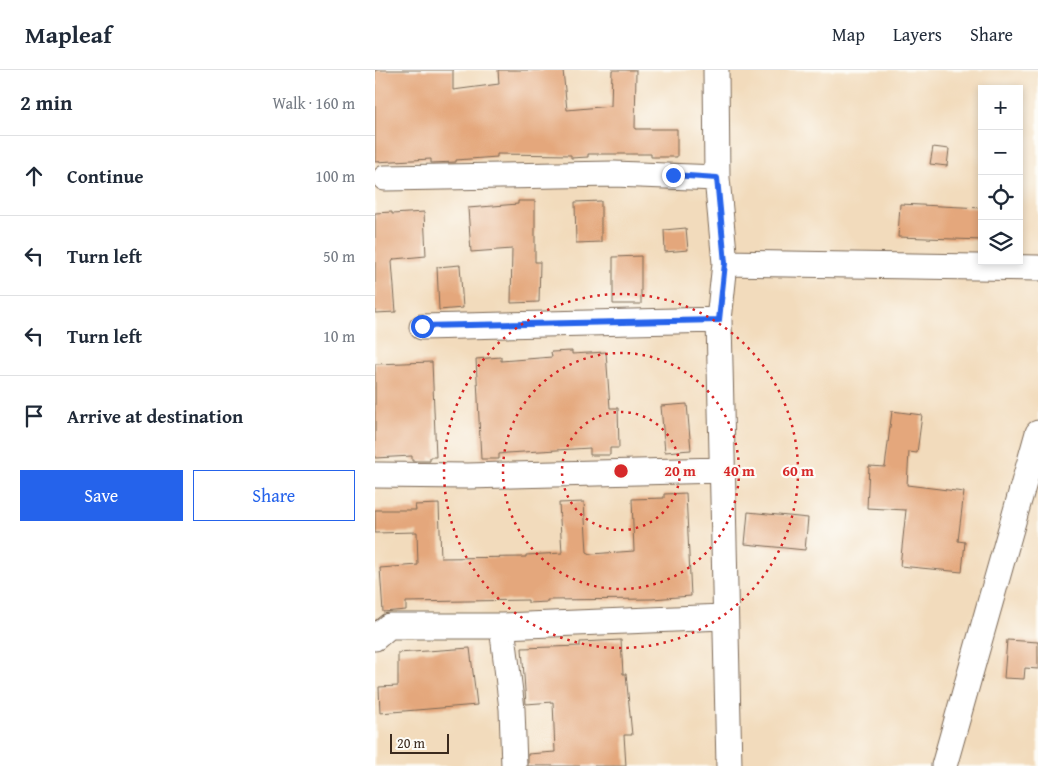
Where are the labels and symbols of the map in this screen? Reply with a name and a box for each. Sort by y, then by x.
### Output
route end [662,164,685,187]
route start [411,315,434,338]
text: 20 m [664,460,696,481]
text: 40 m [723,460,755,481]
text: 60 m [782,460,814,481]
centre of rings [612,462,630,480]
scale bar [390,731,449,754]

